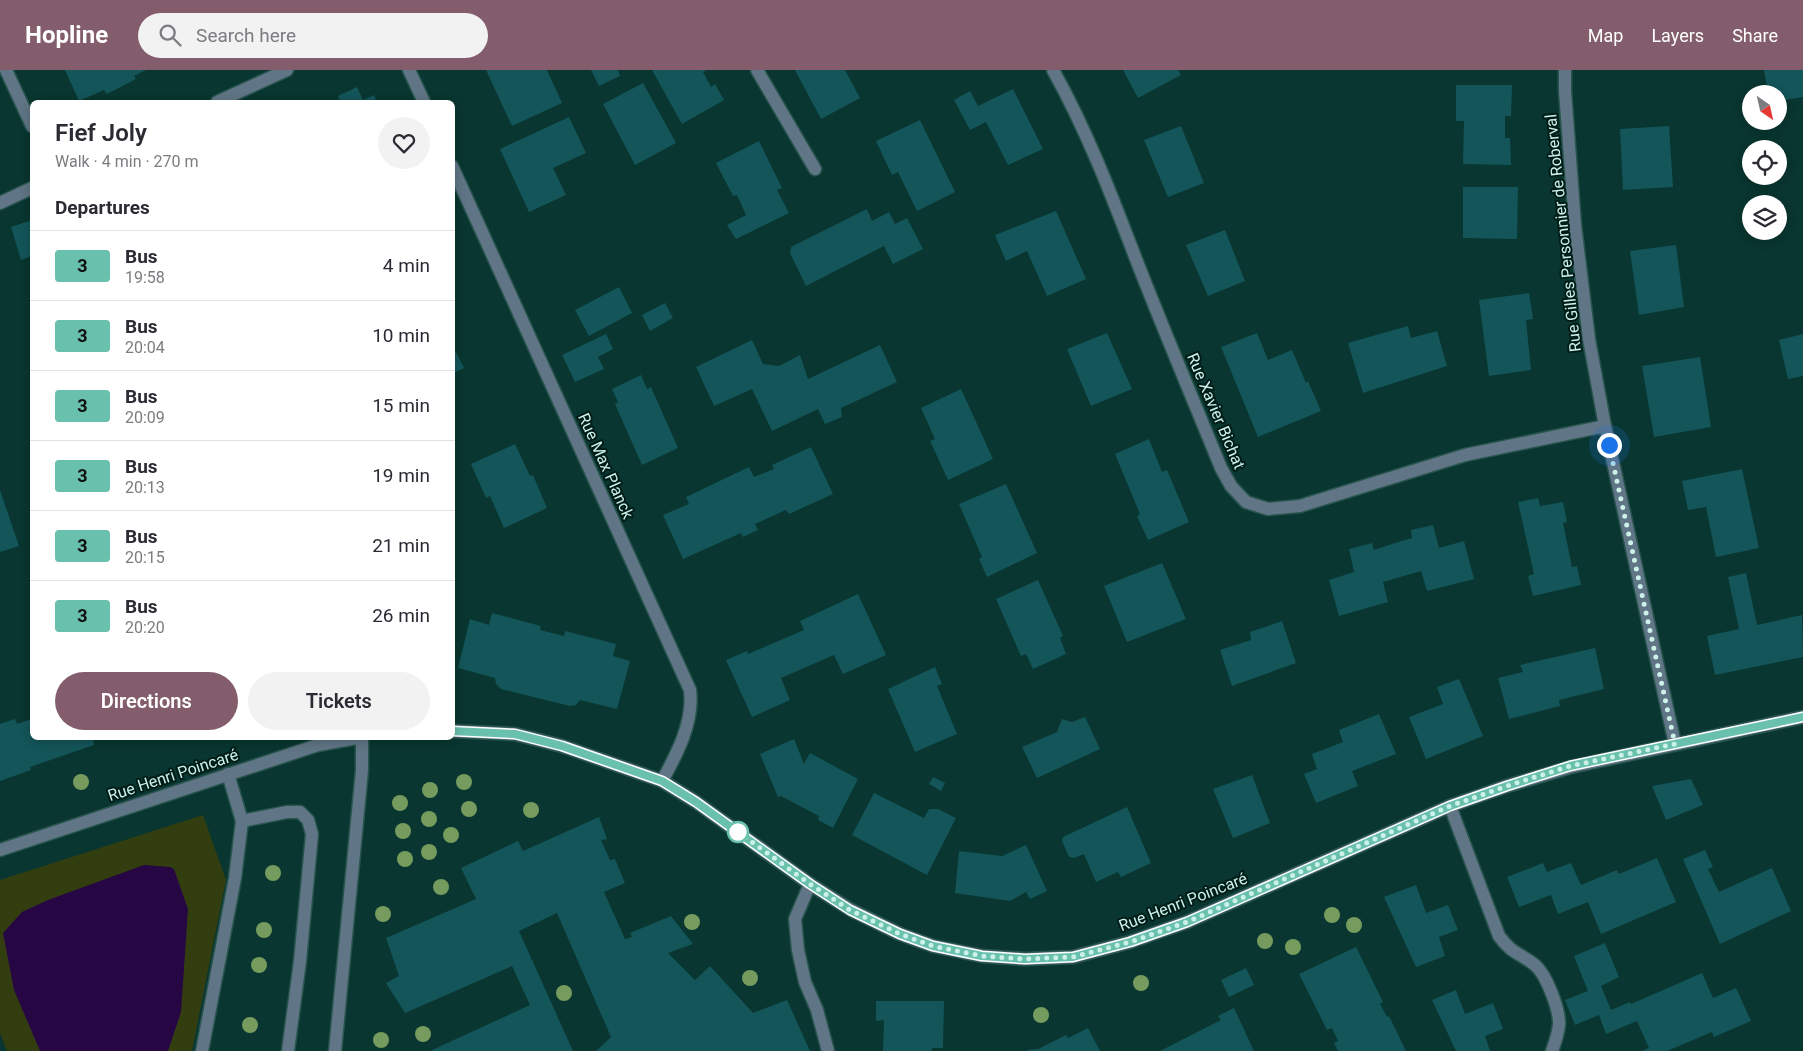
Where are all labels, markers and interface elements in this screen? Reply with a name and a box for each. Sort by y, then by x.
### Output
search box [138,13,488,58]
text: Hopline [25,21,108,49]
icon: search [156,21,184,49]
text: Search here [196,24,296,47]
text: Map [1588,25,1623,46]
text: Layers [1651,25,1704,46]
text: Share [1732,25,1778,46]
north arrow [1742,85,1788,130]
map controls [1742,85,1787,240]
street label: Rue Gilles Personnier de Roberval [1541,113,1585,353]
button: heart [378,117,430,169]
text: Fief Joly [55,119,147,147]
button: locate [1742,140,1787,185]
text: Walk · 4 min · 270 m [55,152,199,171]
button: layers [1742,195,1787,240]
text: Departures [55,196,150,219]
text: Bus [125,245,158,268]
text: 4 min [383,254,430,277]
text: 3 [77,255,88,276]
text: 19:58 [125,268,165,287]
text: Bus [125,315,158,338]
text: 10 min [372,324,430,347]
text: 3 [77,325,88,346]
text: 20:04 [125,338,165,357]
street label: Rue Xavier Bichat [1183,350,1249,472]
text: Bus [125,385,158,408]
text: 15 min [372,394,430,417]
text: 3 [77,395,88,416]
text: 20:09 [125,408,165,427]
street label: Rue Max Planck [574,410,638,523]
your location [1597,433,1622,458]
text: Bus [125,455,158,478]
text: 19 min [372,464,430,487]
text: 3 [77,465,88,486]
text: 20:13 [125,478,165,497]
text: Bus [125,525,158,548]
text: 21 min [372,534,430,557]
text: 3 [77,535,88,556]
text: 20:15 [125,548,165,567]
text: Bus [125,595,158,618]
text: 26 min [372,604,430,627]
text: 3 [77,605,88,626]
text: 20:20 [125,618,165,637]
button: Directions [55,672,238,730]
button: Tickets [248,672,430,730]
street label: Rue Henri Poincaré [105,745,241,805]
unlabelled marker [727,821,749,843]
street label: Rue Henri Poincaré [1116,869,1250,935]

